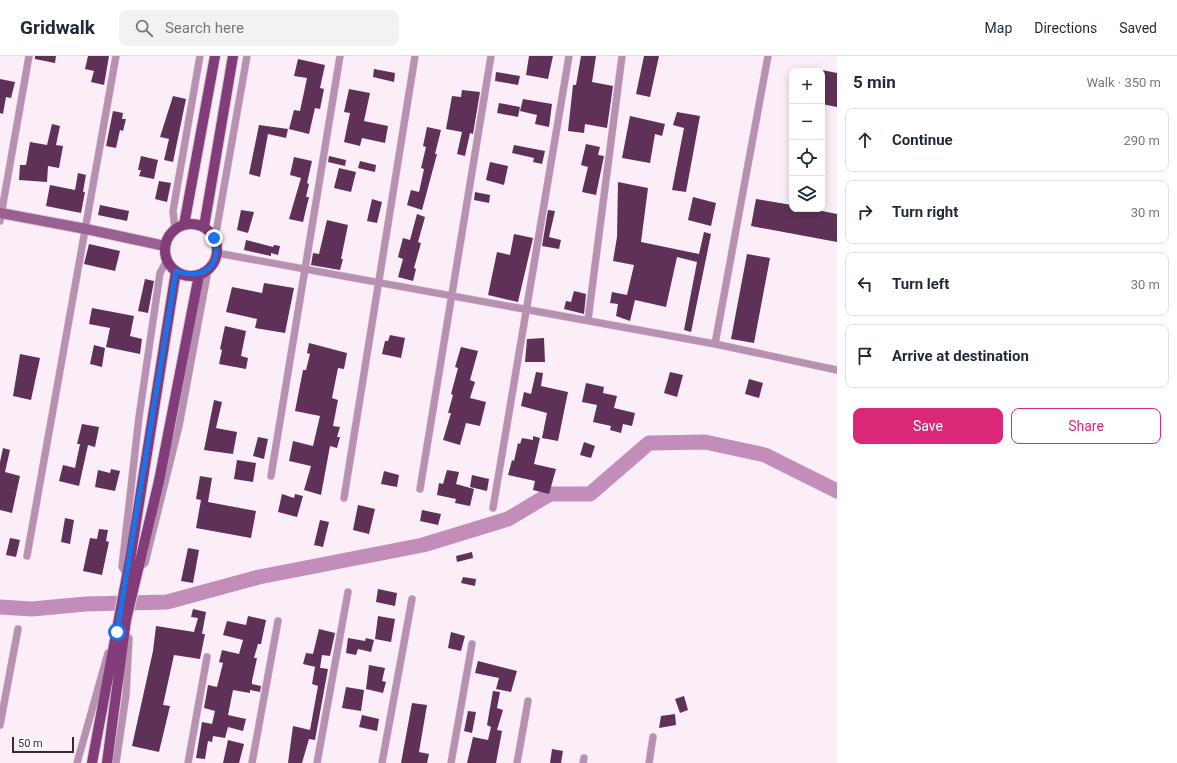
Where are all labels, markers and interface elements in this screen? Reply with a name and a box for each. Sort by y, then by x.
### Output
search box [119,10,399,46]
text: Gridwalk [20,16,95,39]
icon: search [133,17,155,39]
text: Search here [165,19,244,37]
text: Map [985,20,1012,36]
text: Directions [1034,20,1097,36]
text: Saved [1119,20,1157,36]
map controls [789,68,825,212]
button: + [789,68,825,104]
text: 5 min [853,72,896,92]
text: Walk · 350 m [1086,75,1161,90]
button: − [789,104,825,140]
icon: ahead [854,129,876,151]
text: Continue [892,131,953,149]
text: 290 m [1123,133,1160,148]
button: locate [789,140,825,176]
button: layers [789,176,825,212]
icon: right [854,201,876,223]
text: Turn right [892,203,958,221]
text: 30 m [1131,205,1160,220]
route end [205,229,223,247]
icon: left [854,273,876,295]
text: Turn left [892,275,949,293]
text: 30 m [1131,277,1160,292]
icon: arrive [854,345,876,367]
text: Arrive at destination [892,347,1029,365]
button: Save [853,408,1003,444]
button: Share [1011,408,1161,444]
route start [108,623,126,641]
scale bar [12,735,74,754]
text: 50 m [18,737,43,750]

